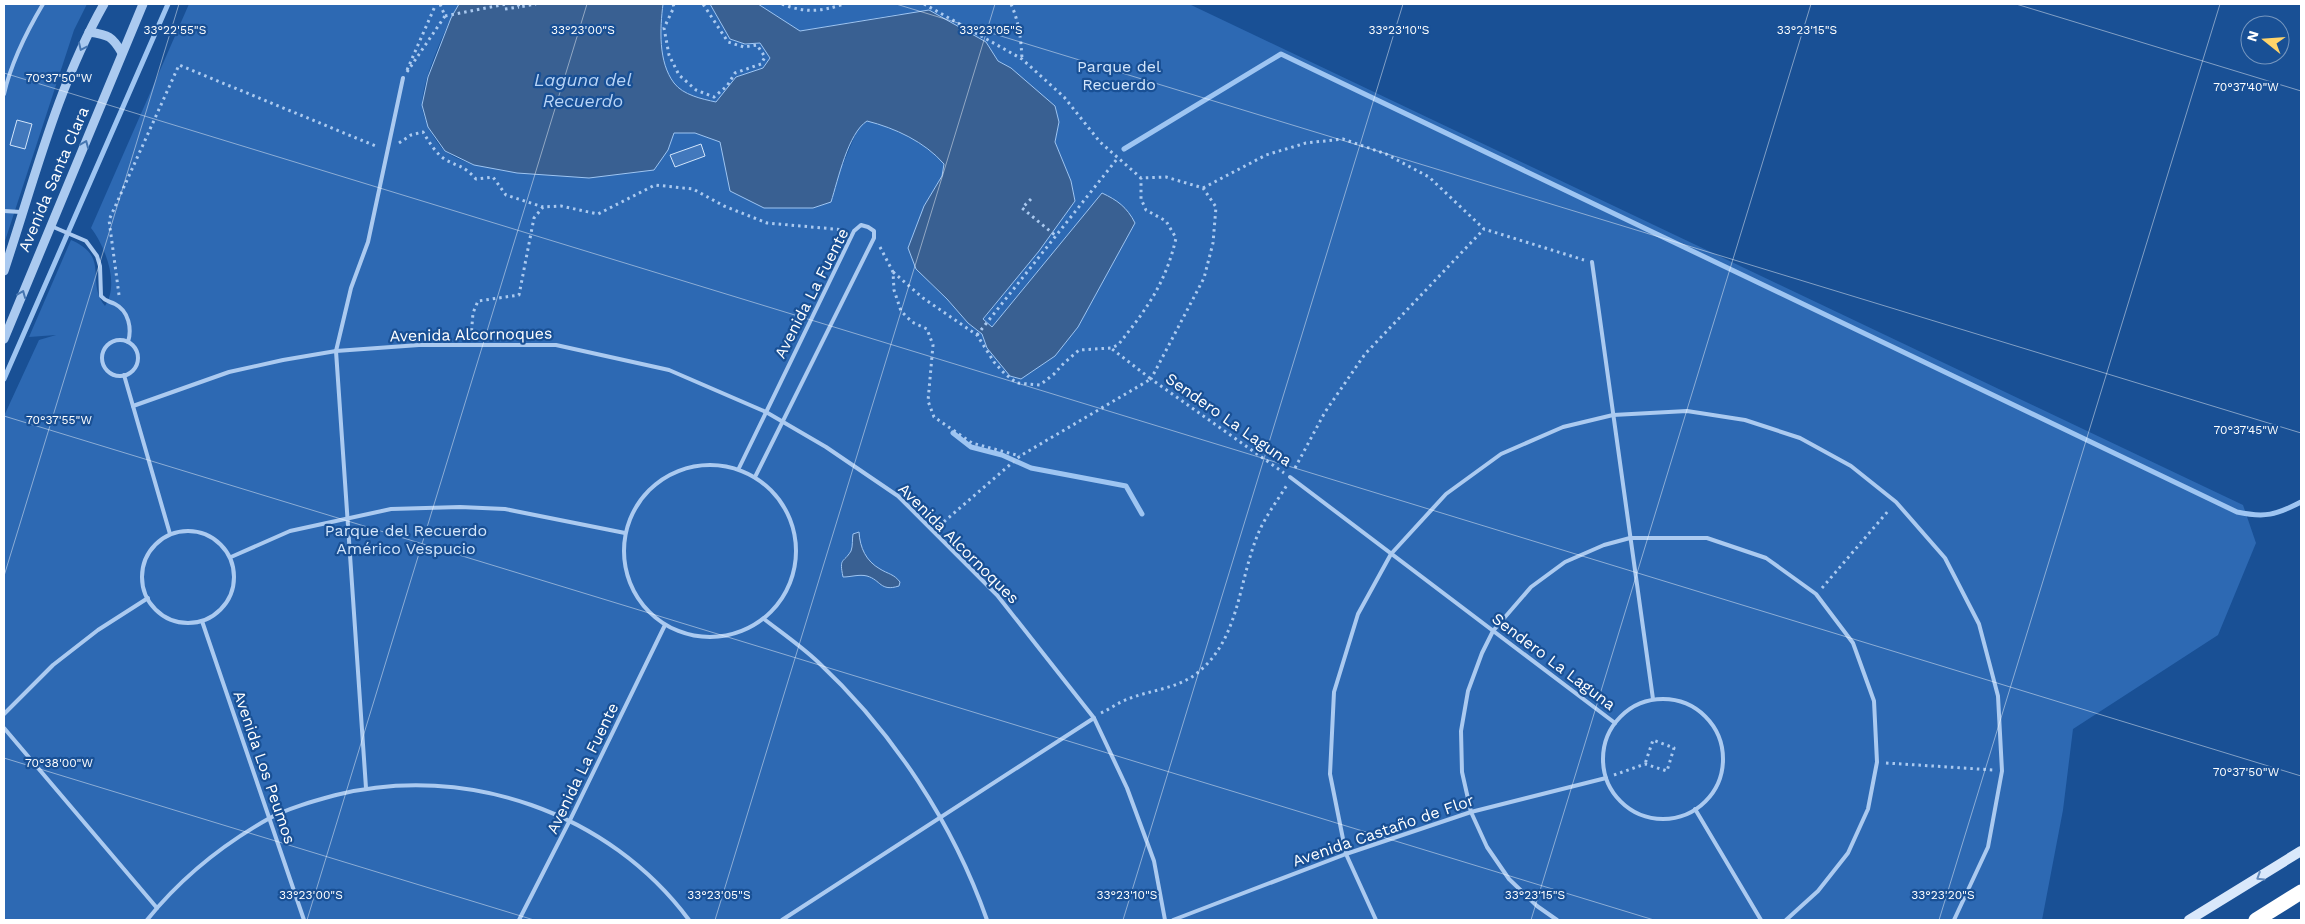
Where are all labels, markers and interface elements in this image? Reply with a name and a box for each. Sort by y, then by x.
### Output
north arrow [2240,15,2290,65]
text: 33°22'55"S [144,23,206,37]
text: 33°23'00"S [551,23,615,37]
text: 33°23'05"S [959,23,1023,37]
text: 33°23'10"S [1369,23,1430,37]
text: 33°23'15"S [1777,23,1837,37]
text: N [2243,29,2262,43]
one-way arrow [77,42,88,51]
park label: Parque del Recuerdo [1077,57,1161,94]
water label: Laguna del Recuerdo [534,69,632,111]
text: 70°37'50"W [26,71,93,85]
text: 70°37'40"W [2213,80,2279,94]
street label: Avenida Santa Clara [14,104,93,255]
one-way arrow [78,140,89,149]
street label: Avenida La Fuente [770,225,852,361]
one-way arrow [16,290,26,299]
street label: Avenida Alcornoques [389,324,553,345]
street label: Sendero La Laguna [1162,369,1295,470]
text: 70°37'55"W [26,413,92,427]
text: 70°37'45"W [2213,423,2279,437]
street label: Avenida Alcornoques [894,479,1023,608]
park label: Parque del Recuerdo Américo Vespucio [325,521,487,558]
street label: Sendero La Laguna [1488,609,1619,714]
street label: Avenida Los Peumos [229,688,300,846]
street label: Avenida La Fuente [542,700,622,837]
text: 70°38'00"W [25,756,93,770]
text: 70°37'50"W [2213,765,2280,779]
street label: Avenida Castaño de Flor [1290,790,1477,870]
one-way arrow [2256,870,2265,880]
text: 33°23'00"S [279,888,343,902]
text: 33°23'05"S [687,888,751,902]
text: 33°23'10"S [1097,888,1158,902]
text: 33°23'15"S [1505,888,1565,902]
text: 33°23'20"S [1911,888,1975,902]

